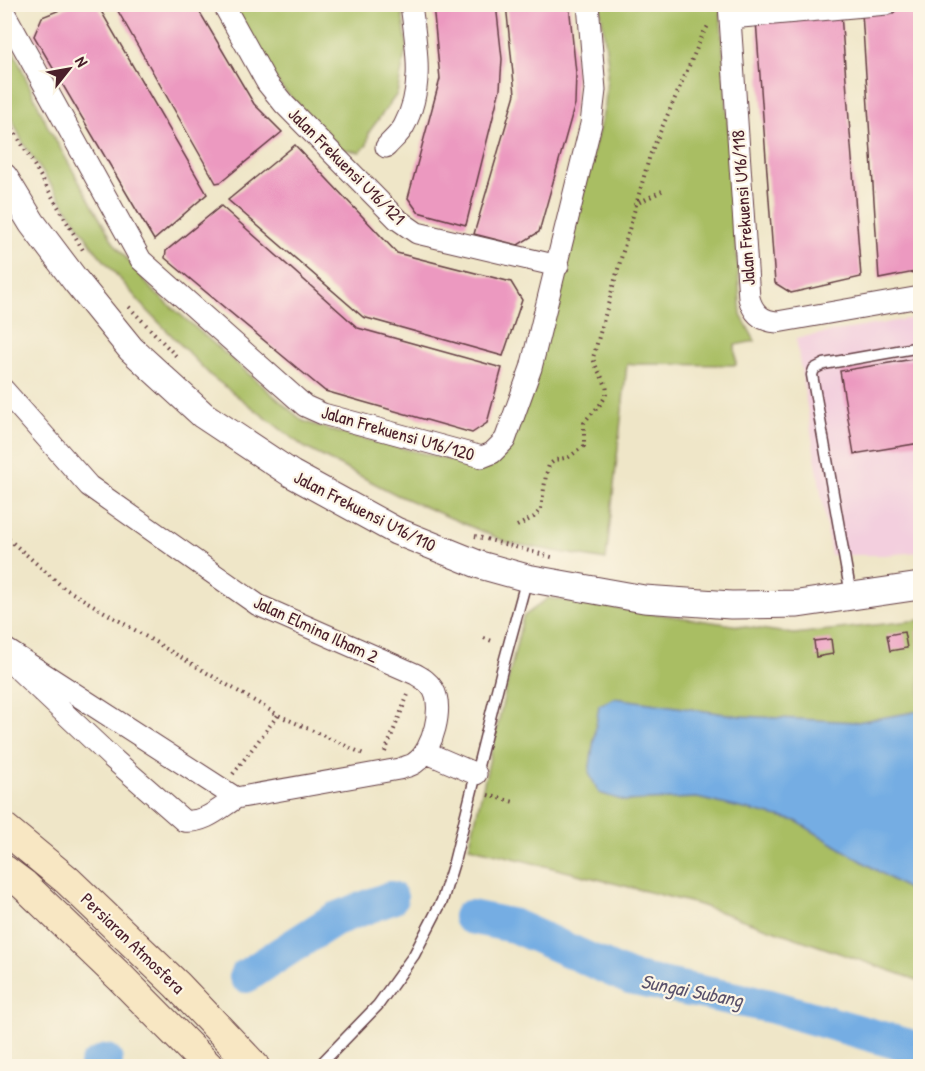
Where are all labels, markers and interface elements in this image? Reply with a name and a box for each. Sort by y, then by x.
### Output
north arrow [39,39,99,99]
text: N [70,52,94,71]
street label: Jalan Frekuensi U16/121 [283,102,411,230]
street label: Jalan Frekuensi U16/118 [725,129,761,287]
street label: Jalan Frekuensi U16/120 [319,399,477,467]
street label: Jalan Frekuensi U16/110 [290,464,440,558]
street label: Jalan Elmina Ilham 2 [250,589,383,669]
street label: Persiaran Atmosfera [75,887,191,999]
water label: Sungai Subang [639,967,746,1014]

